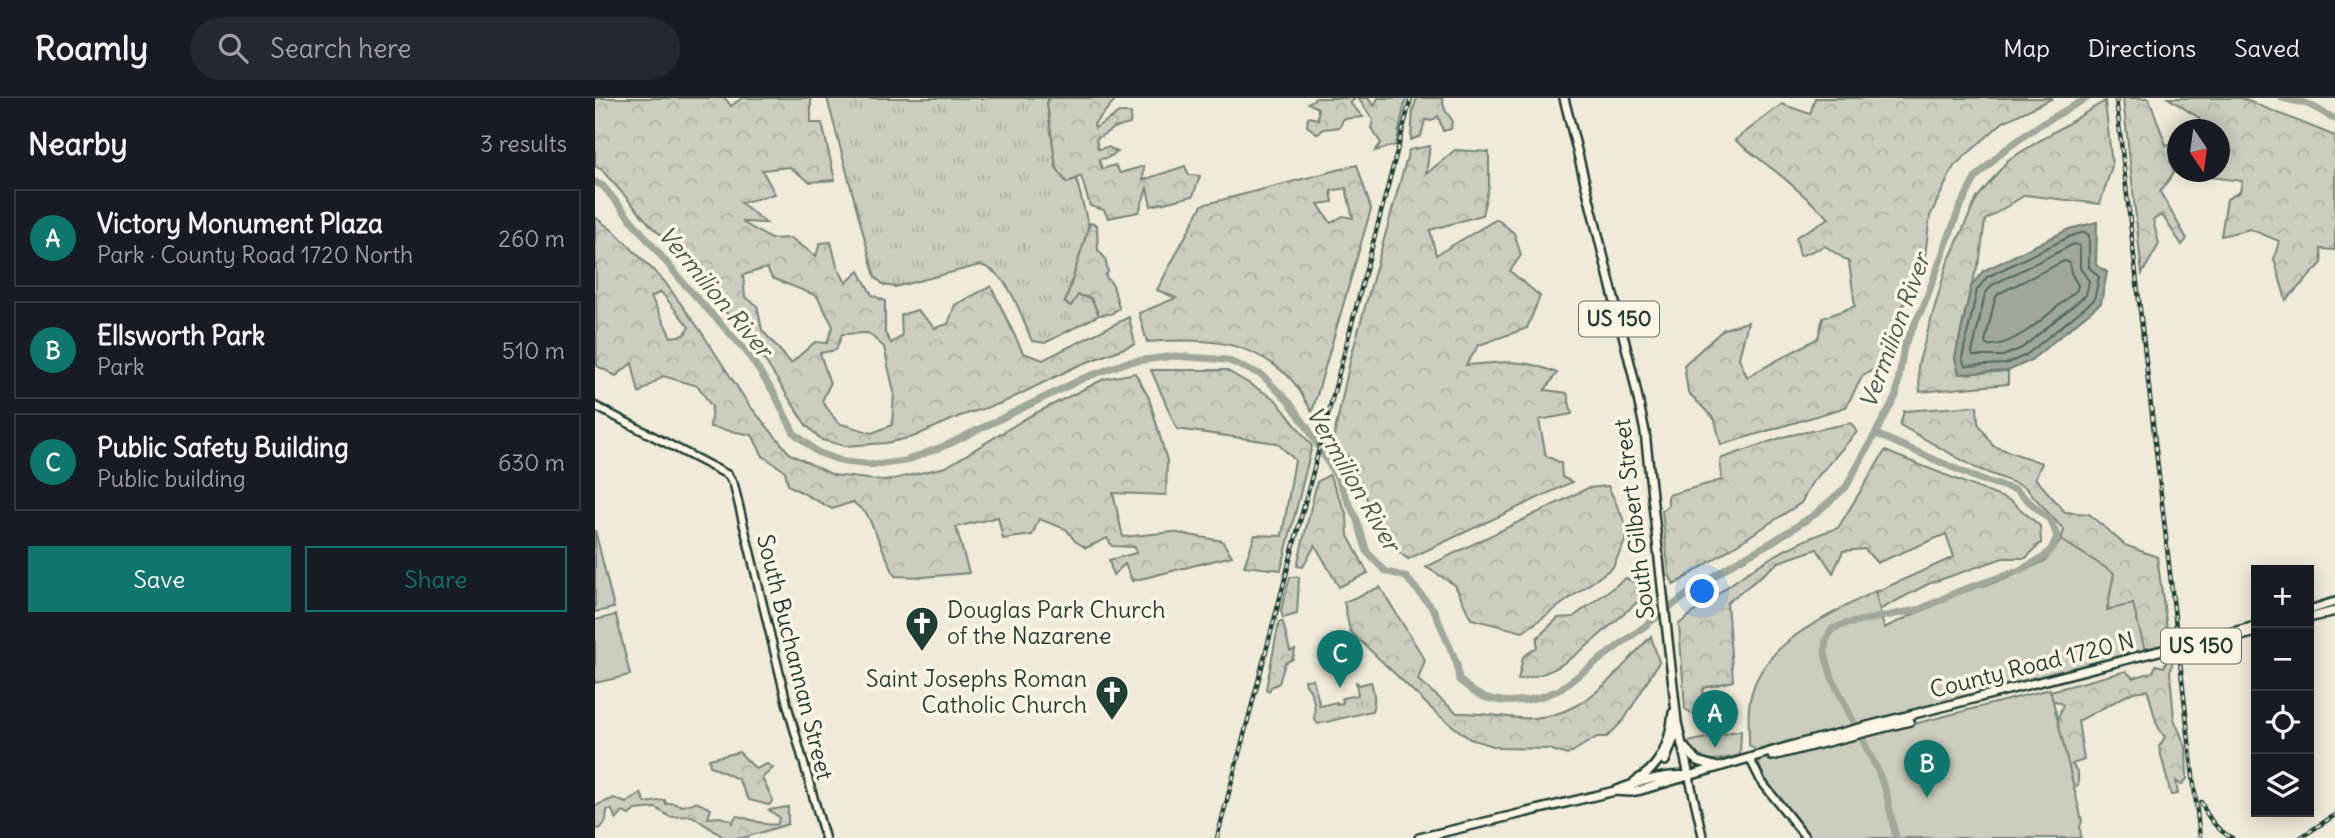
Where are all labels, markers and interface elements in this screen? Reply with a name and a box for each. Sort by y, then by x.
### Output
search box [190,17,680,80]
text: Roamly [35,27,148,69]
icon: search [214,29,252,67]
text: Search here [270,32,411,65]
text: Map [2003,33,2050,63]
text: Directions [2088,33,2196,63]
text: Saved [2234,33,2300,63]
north arrow [2167,119,2230,182]
text: Nearby [28,125,128,163]
text: 3 results [480,129,567,158]
text: Victory Monument Plaza [97,207,383,240]
water label: Vermilion River [652,220,781,366]
text: A [46,224,60,253]
text: 260 m [498,224,565,253]
text: Park · County Road 1720 North [97,240,413,269]
water label: Vermilion River [1852,246,1937,412]
road number: US 150 [1579,302,1659,336]
text: Ellsworth Park [97,319,265,352]
text: B [45,336,61,365]
text: 510 m [502,336,565,365]
text: Park [97,352,145,381]
water label: Vermilion River [1300,401,1409,559]
street label: South Gilbert Street [1607,417,1660,621]
text: Public Safety Building [97,431,349,464]
text: C [45,448,61,477]
text: 630 m [498,448,565,477]
text: Public building [97,464,246,493]
street label: South Buchannan Street [751,531,840,783]
button: Save [28,546,291,612]
button: Share [305,546,567,612]
map controls [2251,565,2314,817]
button: + [2251,565,2314,628]
your location [1685,574,1719,608]
place label: Douglas Park Church of the Nazarene [947,595,1166,650]
church icon: Douglas Park Church of the Nazarene [903,604,941,653]
street label: County Road 1720 N [1927,625,2137,704]
road number: US 150 [2161,628,2241,664]
button: − [2251,628,2314,691]
pin: C [1317,630,1363,688]
place label: Saint Josephs Roman Catholic Church [866,664,1087,719]
church icon: Saint Josephs Roman Catholic Church [1093,673,1131,722]
pin: A [1692,690,1738,748]
button: locate [2251,691,2314,754]
pin: B [1904,740,1950,798]
button: layers [2251,754,2314,817]

